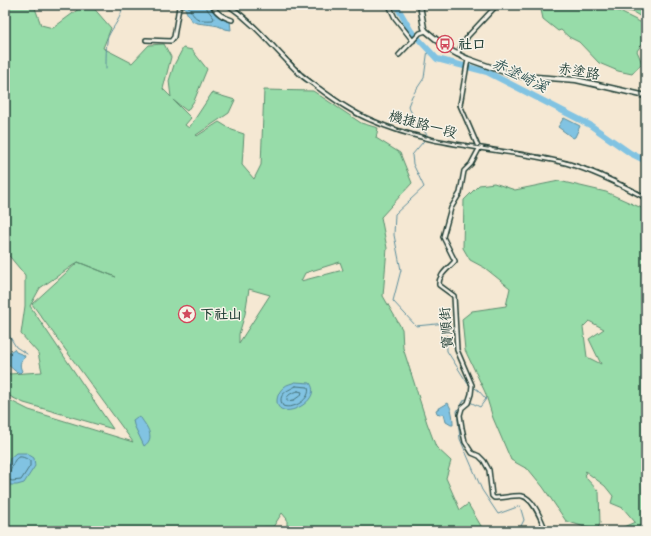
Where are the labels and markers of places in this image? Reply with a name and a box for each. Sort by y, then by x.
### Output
place label: 社口 [458,32,486,57]
bus stop icon: 社口 [435,34,455,54]
place label: 下社山 [200,302,242,327]
place icon: 下社山 [177,304,197,324]

